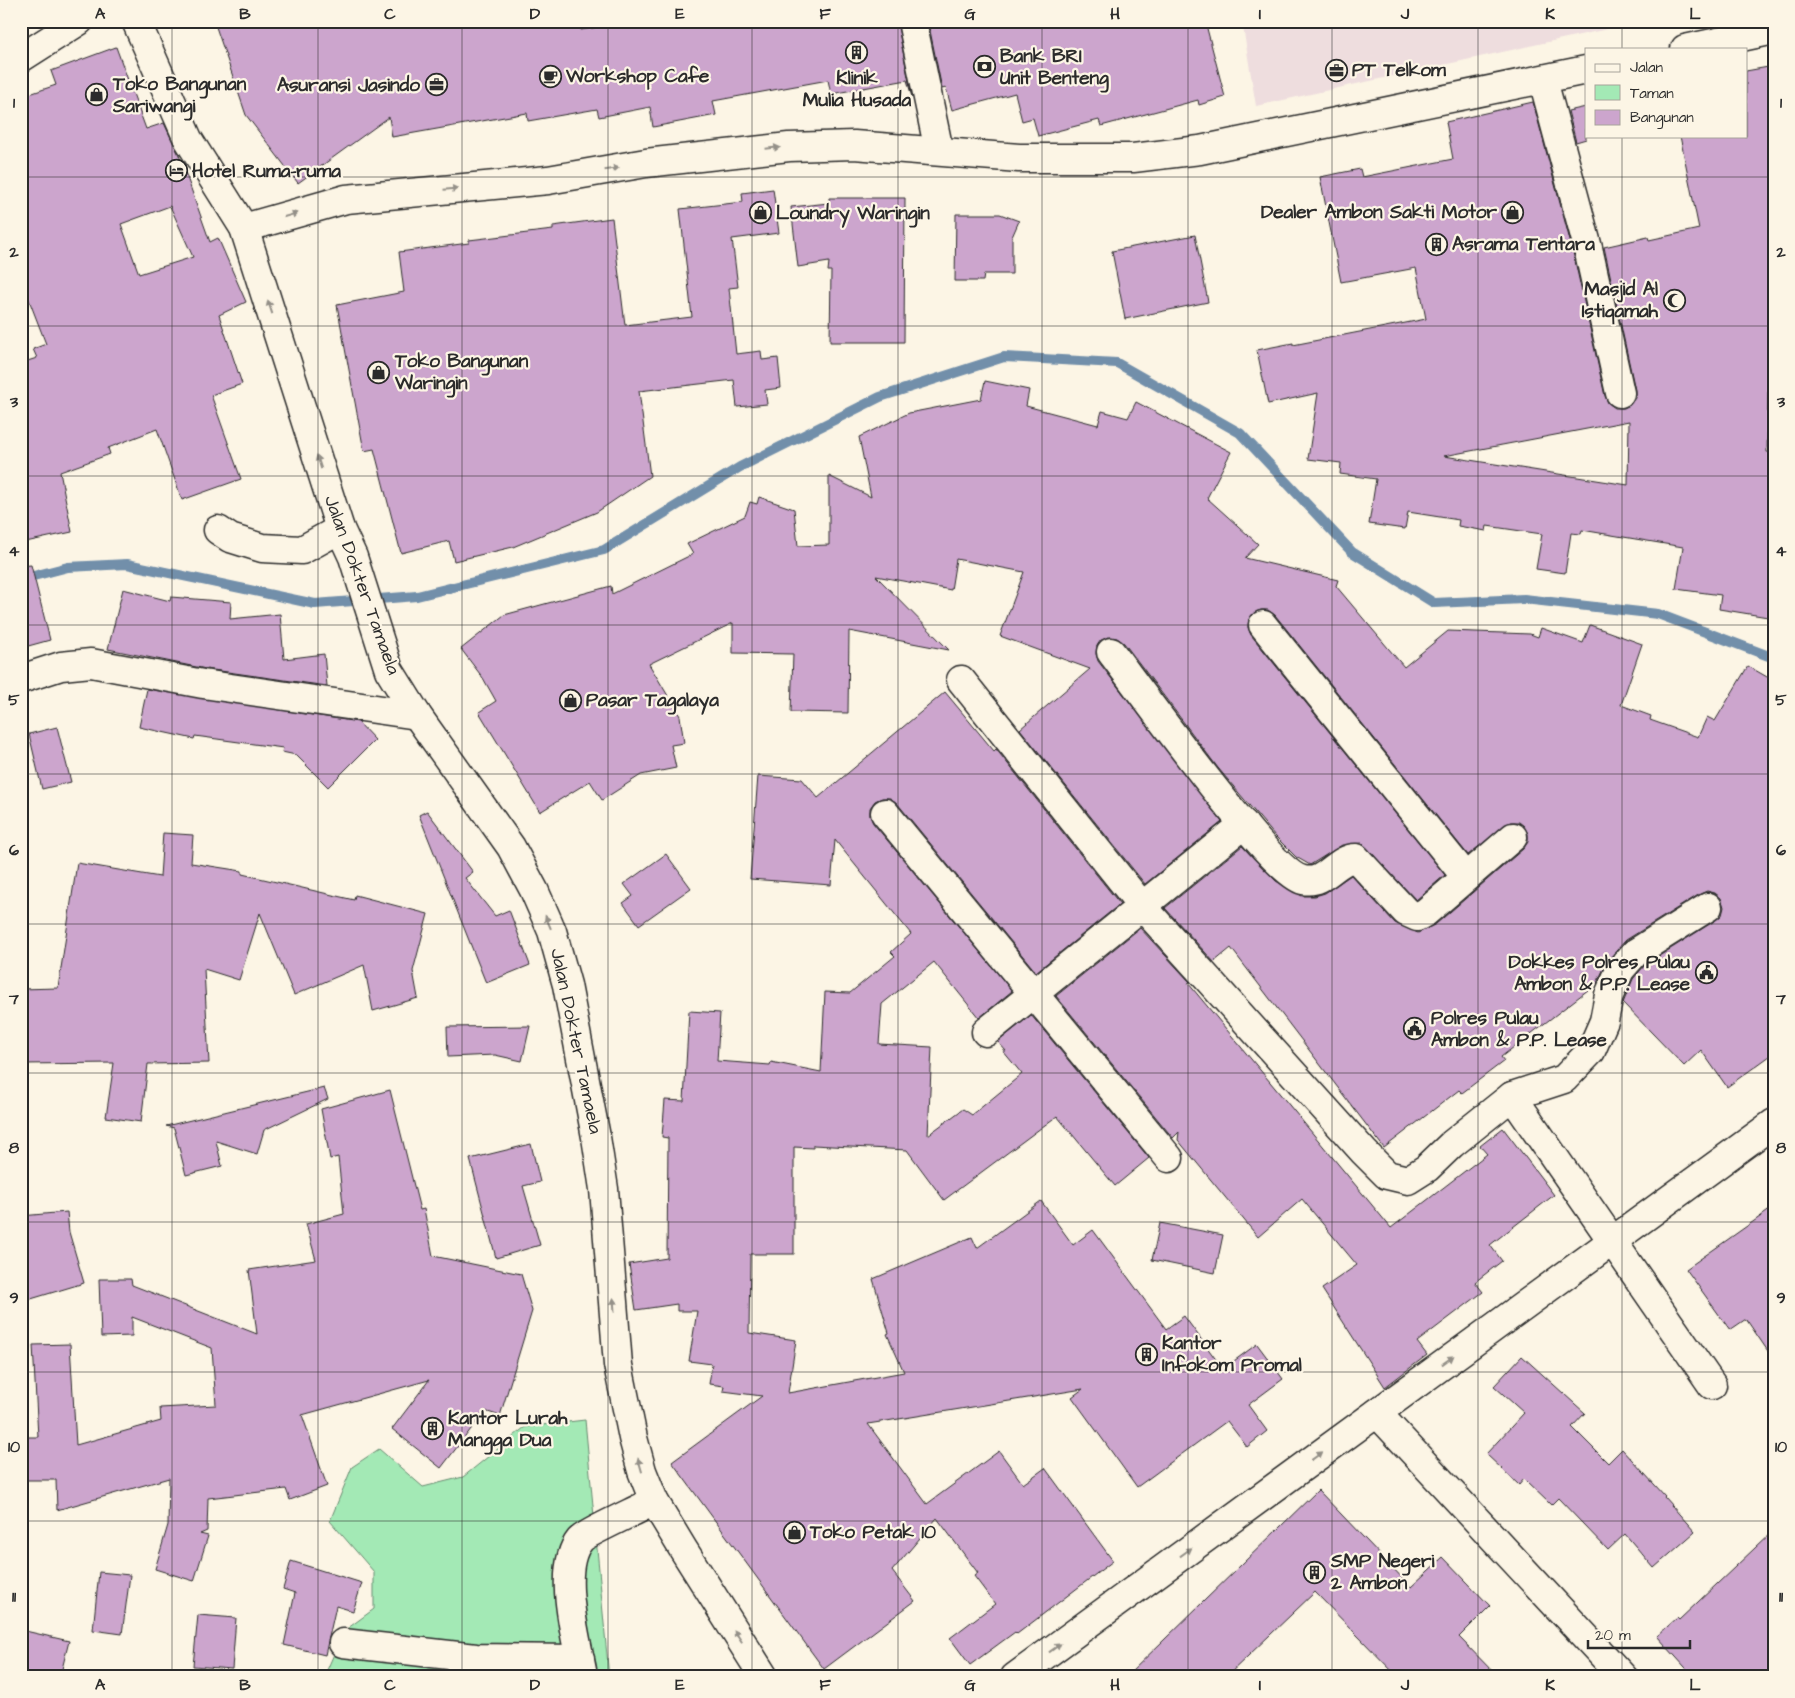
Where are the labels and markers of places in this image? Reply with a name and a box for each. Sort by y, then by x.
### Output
building icon: Klinik Mulia Husada [845,40,869,64]
place label: Bank BRI Unit Benteng [1000,43,1109,93]
bank icon: Bank BRI Unit Benteng [972,55,996,79]
place label: PT Telkom [1352,57,1447,84]
office icon: PT Telkom [1324,58,1348,82]
place label: Workshop Cafe [565,63,710,90]
cafe icon: Workshop Cafe [538,64,562,88]
place label: Klinik Mulia Husada [803,65,911,114]
place label: Toko Bangunan Sariwangi [112,71,247,121]
place label: Asuransi Jasindo [277,72,420,99]
office icon: Asuransi Jasindo [424,73,448,97]
shop icon: Toko Bangunan Sariwangi [85,83,109,107]
place label: Hotel Ruma-ruma [192,158,341,185]
hotel icon: Hotel Ruma-ruma [164,159,188,183]
place label: Dealer Ambon Sakti Motor [1261,199,1498,226]
place label: Loundry Waringin [776,200,930,228]
shop icon: Dealer Ambon Sakti Motor [1501,200,1525,224]
shop icon: Loundry Waringin [748,201,772,225]
place label: Asrama Tentara [1452,231,1595,258]
building icon: Asrama Tentara [1424,232,1448,256]
place label: Masjid Al Istiqamah [1582,276,1659,325]
mosque icon: Masjid Al Istiqamah [1662,288,1686,312]
place label: Toko Bangunan Waringin [394,348,529,398]
shop icon: Toko Bangunan Waringin [367,360,391,384]
place label: Pasar Tagalaya [586,687,719,715]
shop icon: Pasar Tagalaya [558,688,582,712]
place label: Dokkes Polres Pulau Ambon & P.P. Lease [1508,949,1691,998]
public building icon: Dokkes Polres Pulau Ambon & P.P. Lease [1694,961,1718,985]
place label: Polres Pulau Ambon & P.P. Lease [1431,1005,1608,1054]
public building icon: Polres Pulau Ambon & P.P. Lease [1403,1017,1427,1041]
place label: Kantor Infokom Promal [1162,1330,1302,1379]
building icon: Kantor Infokom Promal [1134,1342,1158,1366]
place label: Kantor Lurah Mangga Dua [448,1405,568,1455]
building icon: Kantor Lurah Mangga Dua [420,1417,444,1441]
place label: Toko Petak 10 [809,1519,936,1546]
shop icon: Toko Petak 10 [782,1520,806,1544]
place label: SMP Negeri 2 Ambon [1330,1548,1434,1597]
building icon: SMP Negeri 2 Ambon [1303,1560,1327,1584]

